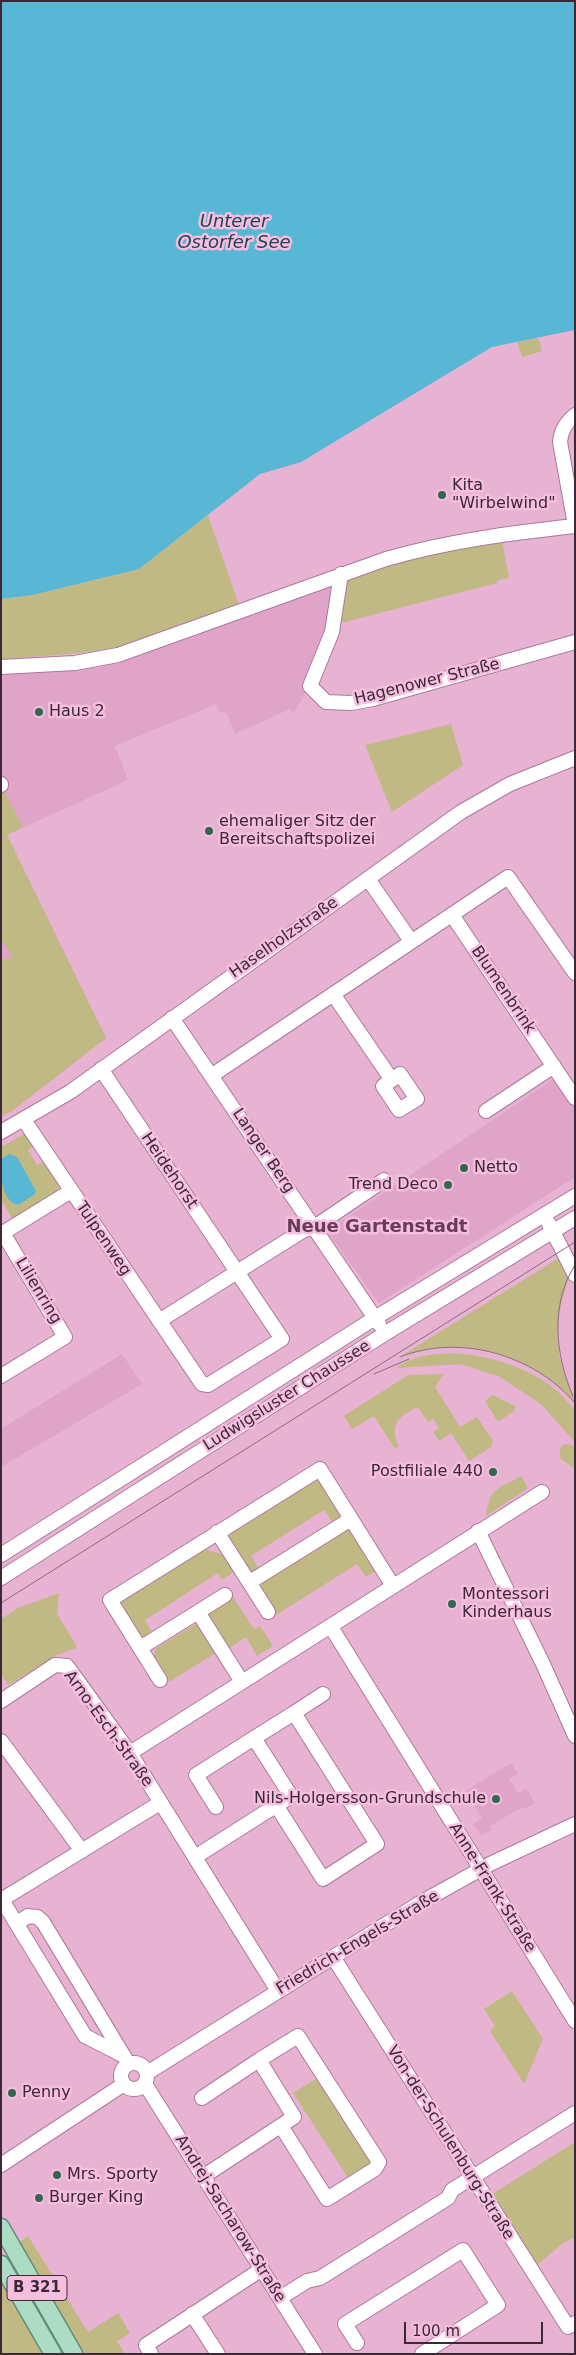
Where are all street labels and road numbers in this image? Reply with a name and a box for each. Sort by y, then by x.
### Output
street label: Hagenower Straße [352,655,502,709]
street label: Haselholzstraße [226,893,342,983]
street label: Blumenbrink [467,942,539,1038]
street label: Langer Berg [228,1105,298,1197]
street label: Heidehorst [137,1129,201,1213]
street label: Tulpenweg [71,1198,135,1280]
street label: Lilienring [11,1255,65,1327]
street label: Ludwigsluster Chaussee [200,1337,374,1455]
street label: Arno-Esch-Straße [59,1667,157,1791]
street label: Anne-Frank-Straße [444,1820,540,1956]
street label: Friedrich-Engels-Straße [273,1887,443,1999]
street label: Von-der-Schulenburg-Straße [382,2042,518,2244]
street label: Andrej-Sacharow-Straße [170,2132,290,2306]
road number: B 321 [7,2276,67,2300]

